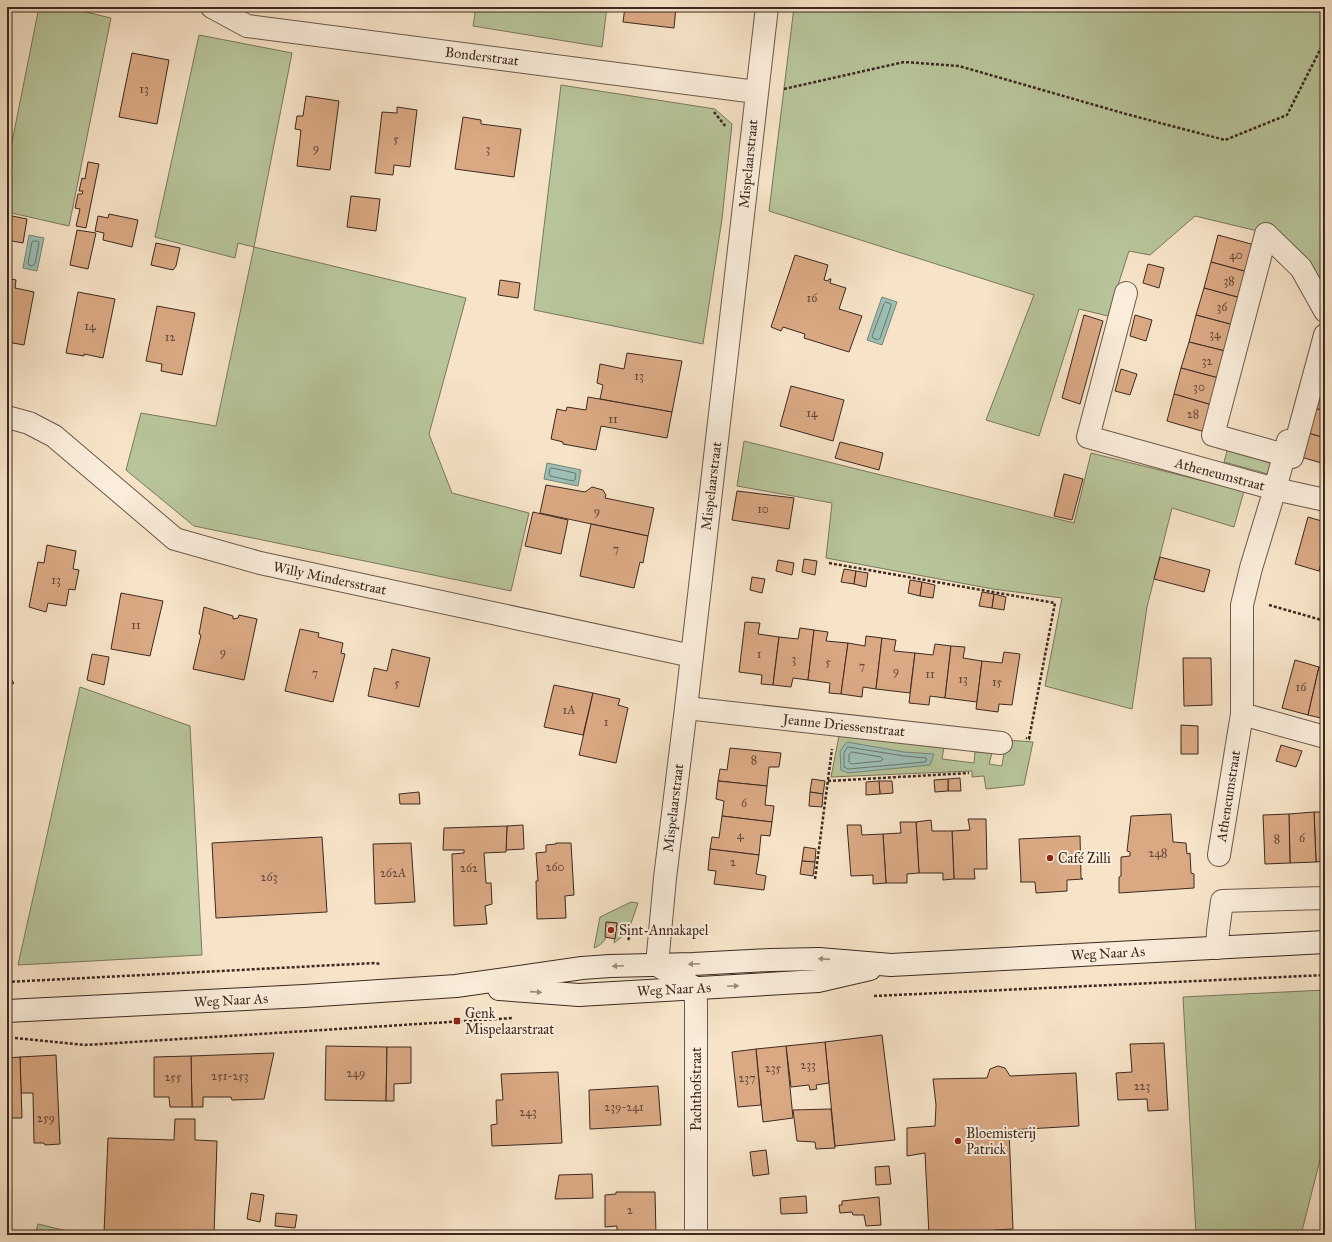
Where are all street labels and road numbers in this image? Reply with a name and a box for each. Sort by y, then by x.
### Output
street label: Bonderstraat [444,44,520,69]
street label: Mispelaarstraat [735,119,762,209]
street label: Mispelaarstraat [698,441,725,531]
street label: Atheneumstraat [1172,454,1267,495]
street label: Willy Mindersstraat [272,558,388,599]
street label: Jeanne Driessenstraat [780,710,906,741]
street label: Atheneumstraat [1213,749,1244,844]
street label: Mispelaarstraat [660,763,687,853]
street label: Weg Naar As [1070,943,1146,964]
street label: Weg Naar As [636,979,712,1000]
street label: Weg Naar As [193,990,269,1011]
street label: Pachthofstraat [688,1047,705,1131]

